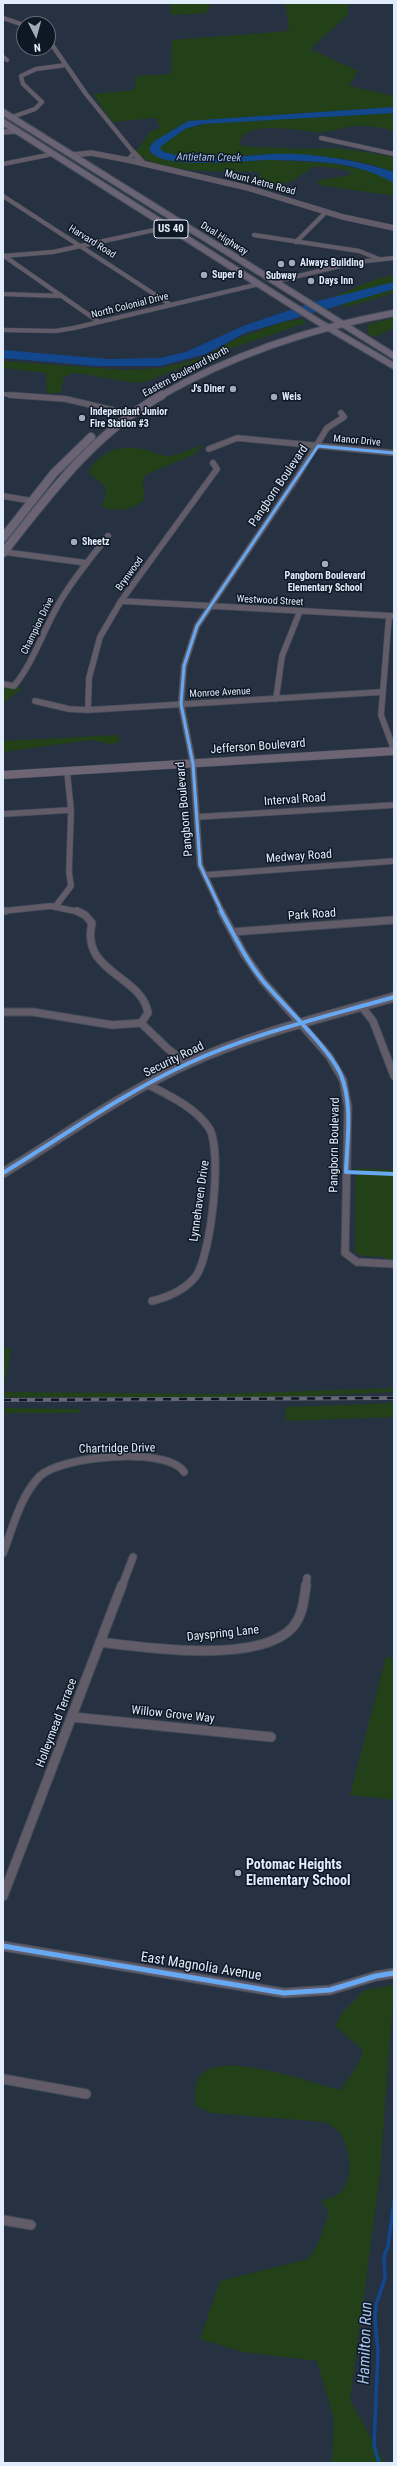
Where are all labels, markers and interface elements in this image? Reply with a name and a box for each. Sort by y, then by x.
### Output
north arrow [16,16,56,56]
text: N [33,41,41,54]
water label: Antietam Creek [177,151,241,165]
street label: Mount Aetna Road [223,168,297,198]
road number: US 40 [154,220,188,238]
street label: Dual Highway [198,220,250,258]
street label: Harvard Road [66,223,118,261]
place label: Always Building [300,257,364,269]
marker: Always Building [287,258,297,268]
marker: Subway [276,259,286,269]
place label: Super 8 [212,269,243,281]
marker: Super 8 [199,270,209,280]
place label: Subway [266,270,296,282]
place label: Days Inn [319,275,353,287]
marker: Days Inn [306,276,316,286]
street label: North Colonial Drive [90,291,170,321]
street label: Eastern Boulevard North [141,344,231,400]
place label: J's Diner [191,383,225,395]
marker: J's Diner [228,384,238,394]
place label: Weis [282,391,301,403]
marker: Weis [269,392,279,402]
place label: Independant Junior Fire Station #3 [90,406,168,430]
marker: Independant Junior Fire Station #3 [77,413,87,423]
street label: Manor Drive [333,433,381,449]
street label: Pangborn Boulevard [246,443,312,529]
place label: Sheetz [82,536,109,548]
marker: Sheetz [69,537,79,547]
street label: Brynwood [114,555,146,593]
marker: Pangborn Boulevard Elementary School [320,559,330,569]
place label: Pangborn Boulevard Elementary School [285,570,365,594]
street label: Westwood Street [236,593,304,609]
street label: Champion Drive [19,595,57,657]
street label: Monroe Avenue [189,685,251,701]
street label: Jefferson Boulevard [210,736,306,758]
street label: Pangborn Boulevard [174,761,196,857]
street label: Interval Road [264,791,326,809]
street label: Medway Road [266,848,332,866]
street label: Park Road [287,906,337,924]
street label: Security Road [142,1039,206,1081]
street label: Pangborn Boulevard [327,1097,343,1193]
street label: Lynnehaven Drive [187,1159,213,1243]
street label: Chartridge Drive [79,1441,155,1457]
street label: Dayspring Lane [186,1623,260,1645]
street label: Holleymead Terrace [33,1677,81,1769]
street label: Willow Grove Way [131,1703,215,1727]
place label: Potomac Heights Elementary School [246,1857,351,1890]
marker: Potomac Heights Elementary School [233,1868,243,1878]
street label: East Magnolia Avenue [139,1949,263,1985]
water label: Hamilton Run [355,2301,377,2385]

